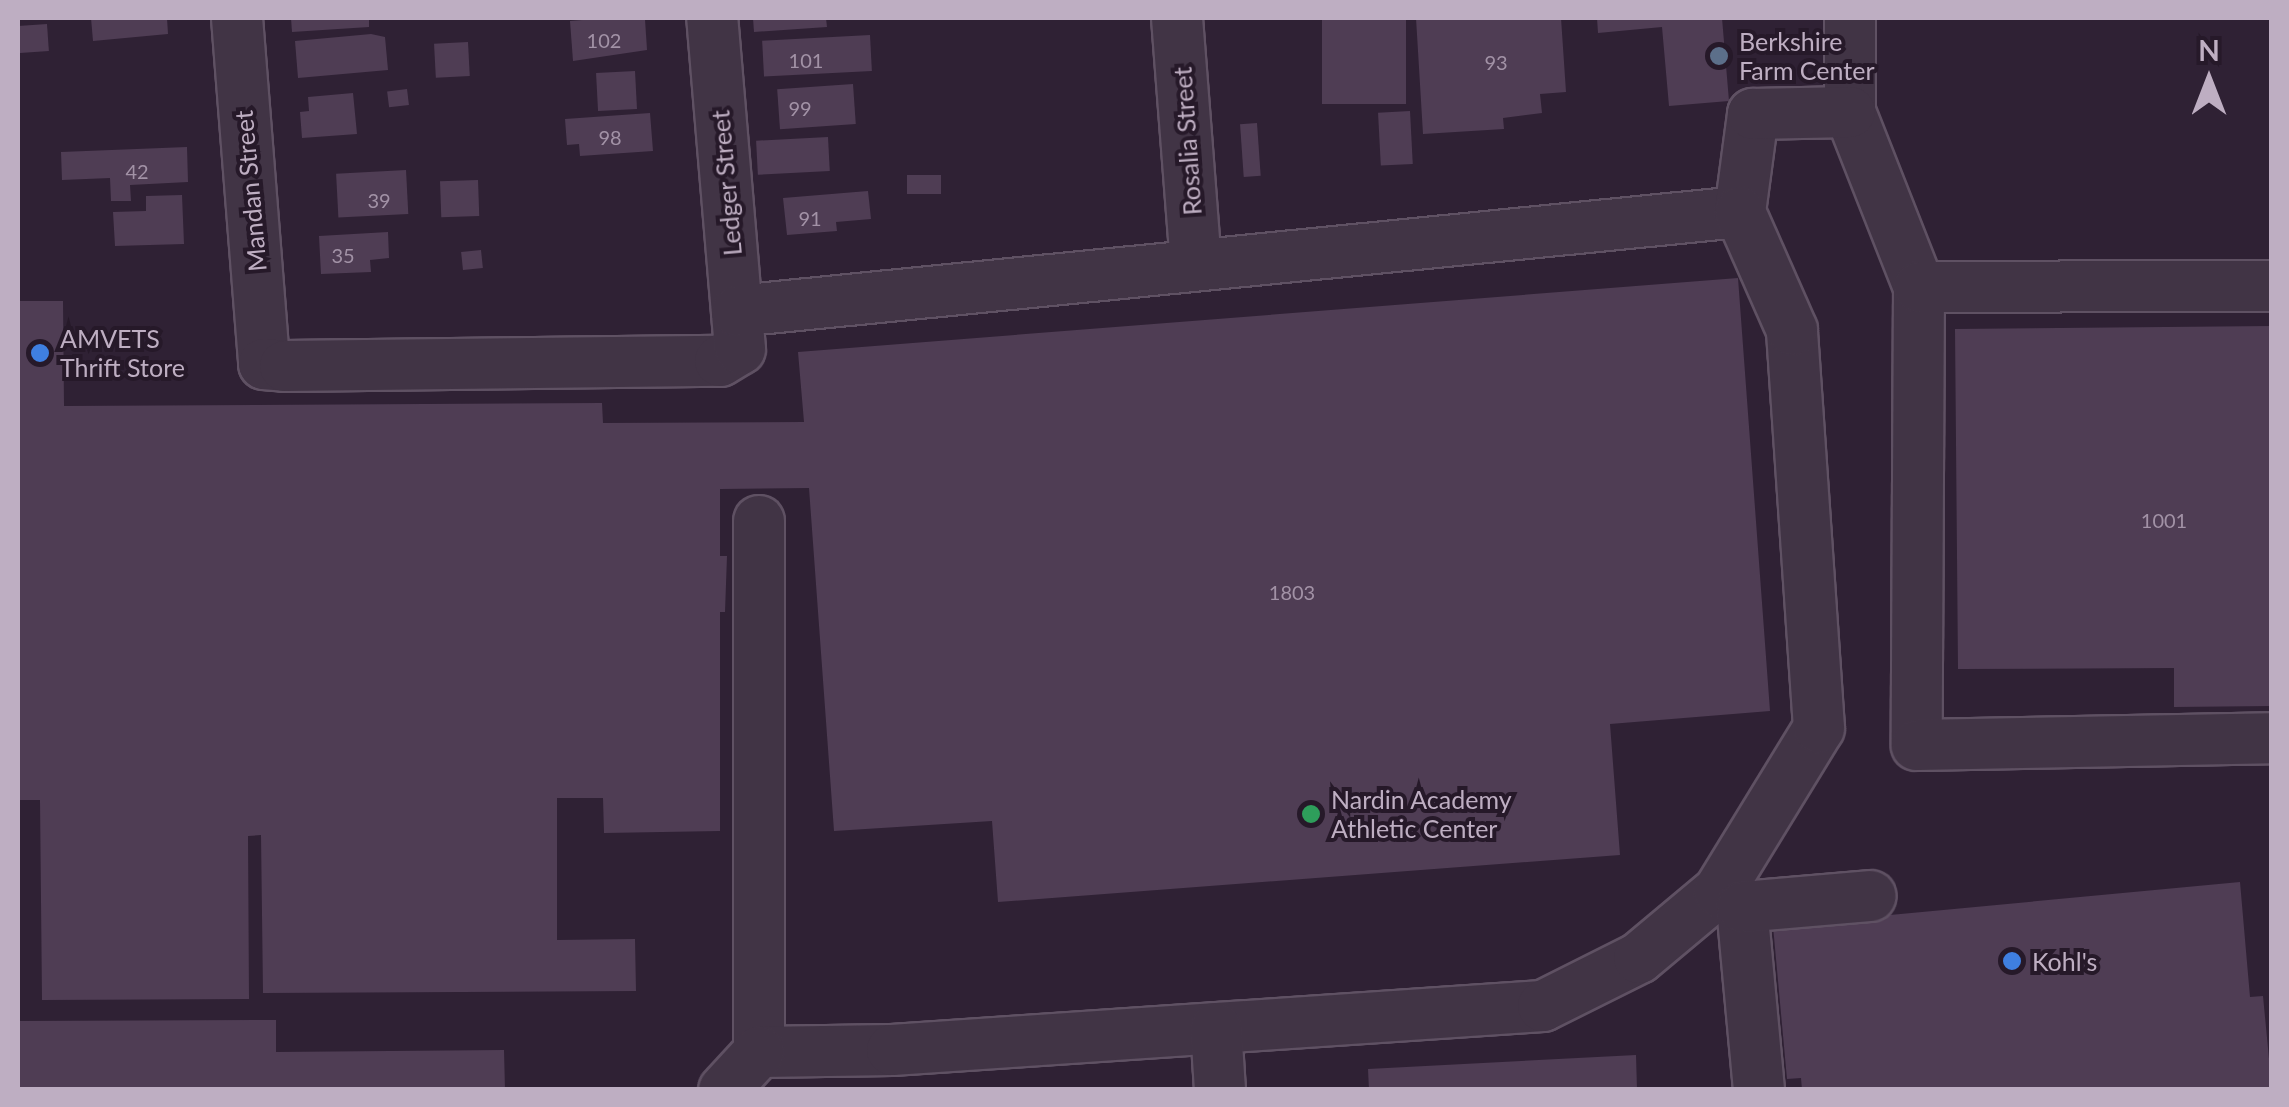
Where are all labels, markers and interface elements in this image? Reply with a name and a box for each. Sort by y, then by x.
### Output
place label: Berkshire Farm Center [1739,27,1874,86]
house number: 102 [587,28,621,52]
north arrow [2159,30,2259,130]
text: N [2198,33,2220,67]
marker: Berkshire Farm Center [1708,45,1730,67]
house number: 101 [789,48,823,72]
house number: 93 [1484,50,1508,74]
street label: Rosalia Street [1167,66,1207,216]
house number: 99 [788,96,812,120]
street label: Mandan Street [228,109,272,273]
street label: Ledger Street [705,109,747,257]
house number: 98 [598,125,622,149]
house number: 42 [125,159,149,183]
house number: 39 [367,188,391,212]
house number: 91 [798,206,822,230]
house number: 35 [331,243,355,267]
place label: AMVETS Thrift Store [60,324,185,383]
marker: AMVETS Thrift Store [29,342,51,364]
house number: 1001 [2141,508,2187,532]
house number: 1803 [1269,580,1315,604]
place label: Nardin Academy Athletic Center [1331,785,1512,844]
marker: Nardin Academy Athletic Center [1300,803,1322,825]
place label: Kohl's [2032,946,2097,976]
marker: Kohl's [2001,950,2023,972]

